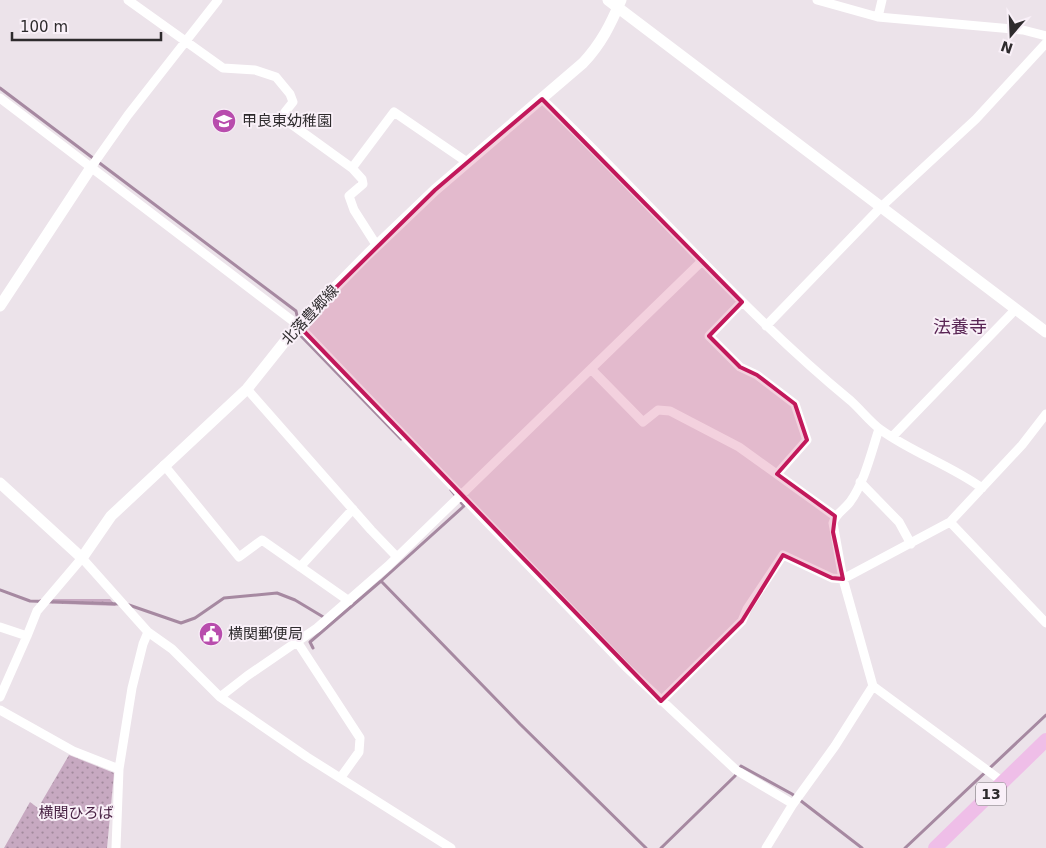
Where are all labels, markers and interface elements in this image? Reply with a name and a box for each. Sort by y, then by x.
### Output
scale bar [12,10,161,42]
north arrow [986,10,1036,60]
text: 100 m [20,18,68,36]
text: N [999,38,1015,57]
school or university icon: 甲良東幼稚園 [211,108,237,134]
place label: 甲良東幼稚園 [242,112,332,130]
street label: 北落豊郷線 [278,281,342,349]
district label: 法養寺 [933,316,987,337]
public building icon: 横関郵便局 [198,621,224,647]
place label: 横関郵便局 [228,625,303,643]
road number: 13 [976,782,1006,806]
park label: 横関ひろば [38,804,114,822]

